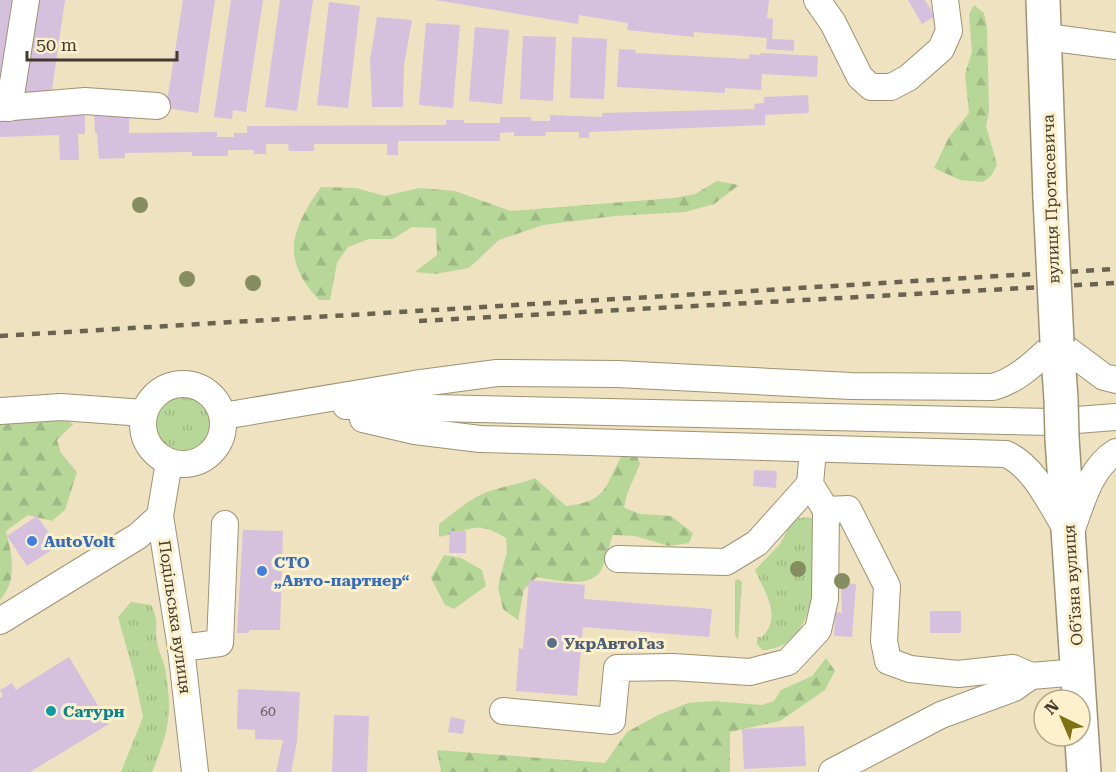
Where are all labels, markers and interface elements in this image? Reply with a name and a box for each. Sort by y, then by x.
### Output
scale bar [27,24,177,62]
text: 50 m [36,34,77,55]
street label: вулиця Протасевича [1039,114,1063,284]
street label: Обʼїзна вулиця [1059,524,1087,646]
place label: AutoVolt [44,532,116,551]
marker: AutoVolt [25,534,39,548]
street label: Подільська вулиця [155,539,195,695]
place label: СТО „Авто-партнер“ [274,553,410,590]
marker: СТО „Авто-партнер“ [255,564,269,578]
place label: УкрАвтоГаз [564,634,665,653]
marker: УкрАвтоГаз [545,636,559,650]
north arrow [1032,688,1092,748]
text: N [1041,696,1063,719]
place label: Сатурн [63,702,125,721]
house number: 60 [260,703,276,719]
marker: Сатурн [44,704,58,718]

